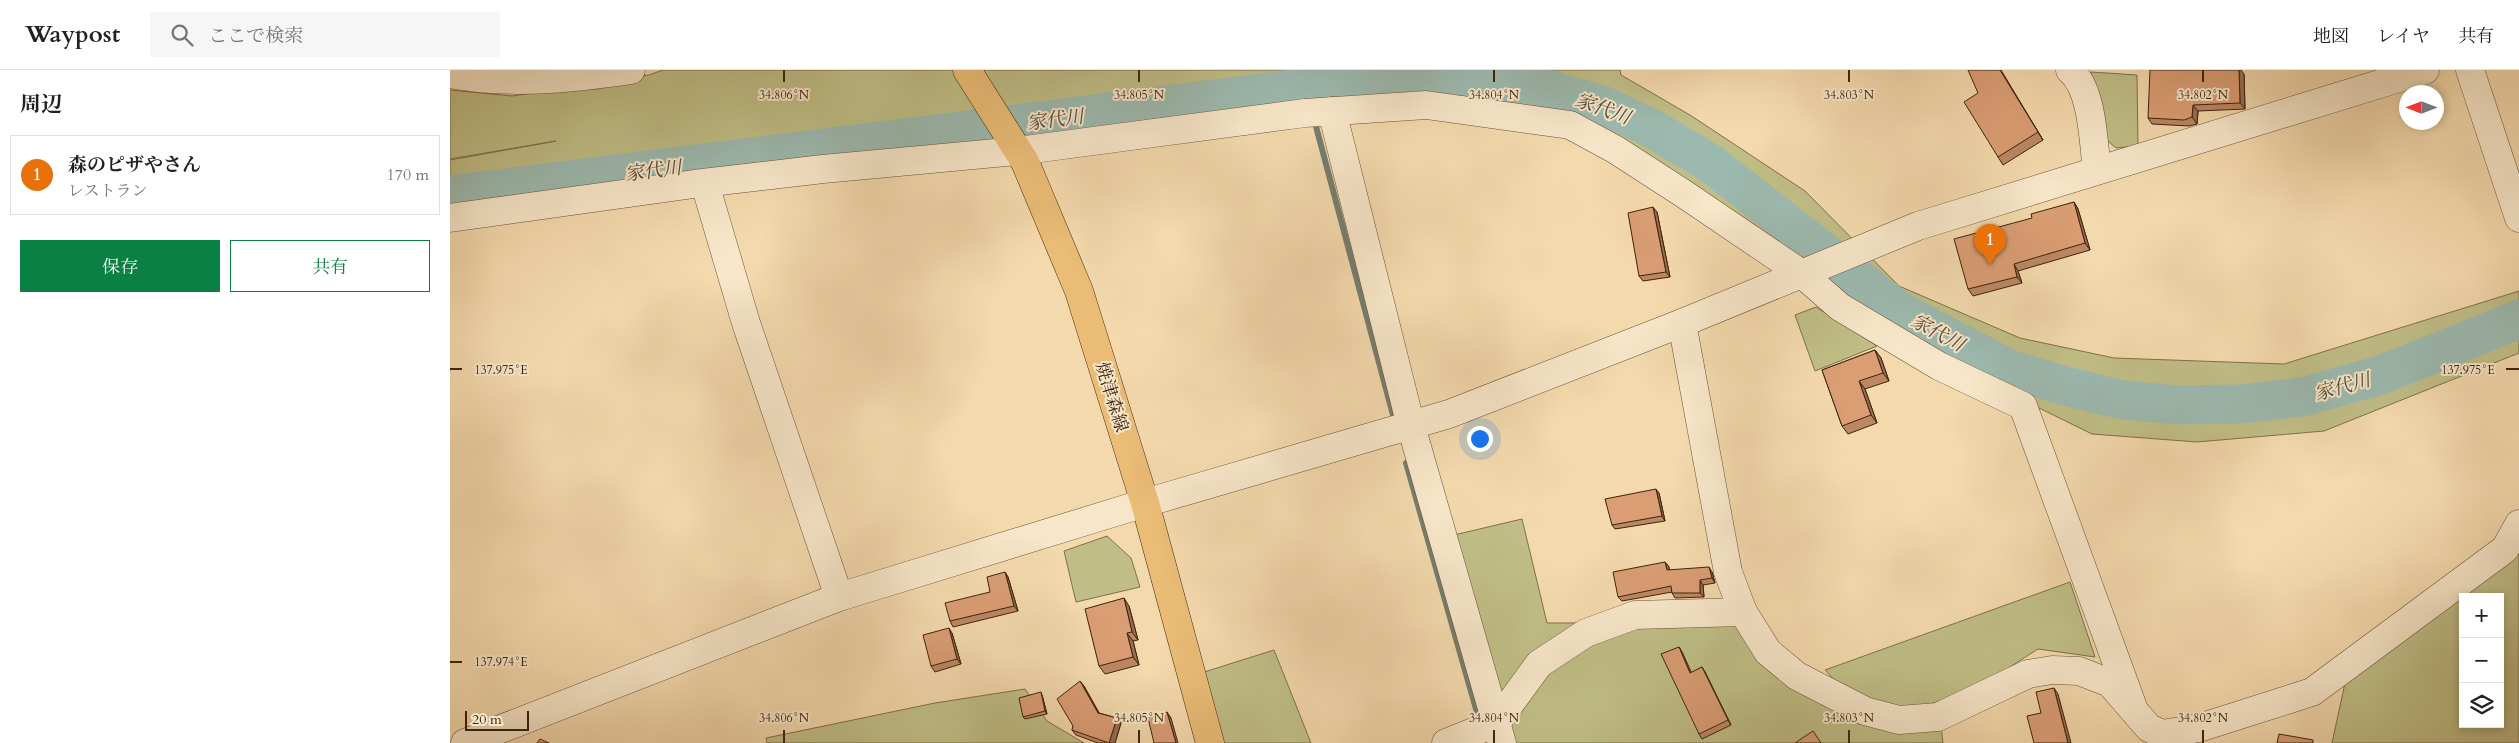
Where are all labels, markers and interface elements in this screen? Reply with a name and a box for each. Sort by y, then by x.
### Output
search box [150,12,500,57]
text: Waypost [25,18,120,51]
icon: search [168,21,196,49]
text: ここで検索 [208,23,303,49]
text: 地図 [2313,24,2349,49]
text: レイヤ [2377,24,2430,49]
text: 共有 [2458,24,2494,49]
north arrow [2399,85,2444,130]
text: 34.806°N [759,87,810,103]
text: 34.805°N [1114,87,1165,103]
text: 34.804°N [1469,87,1520,103]
water label: 家代川 [1571,87,1636,132]
text: 34.803°N [1824,87,1875,103]
text: 34.802°N [2178,87,2229,103]
text: 周辺 [20,90,62,119]
water label: 家代川 [1025,103,1087,136]
text: 森のピザやさん [68,152,201,178]
water label: 家代川 [623,154,685,187]
text: 1 [33,164,41,186]
text: 170 m [387,164,429,186]
text: レストラン [68,180,148,202]
pin: 1 [1974,224,2006,265]
button: 保存 [20,240,220,292]
button: 共有 [230,240,430,292]
water label: 家代川 [1906,308,1971,359]
street label: 焼津森線 [1089,359,1134,435]
text: 137.975°E [474,362,528,378]
text: 137.975°E [2441,362,2495,378]
water label: 家代川 [2311,367,2375,407]
your location [1467,426,1493,452]
map controls [2459,593,2504,728]
button: + [2459,593,2504,638]
button: − [2459,638,2504,683]
text: 137.974°E [474,654,528,670]
button: layers [2459,683,2504,728]
scale bar [465,708,529,731]
text: 20 m [472,710,502,729]
text: 34.806°N [759,710,810,726]
text: 34.805°N [1114,710,1165,726]
text: 34.804°N [1469,710,1520,726]
text: 34.803°N [1824,710,1875,726]
text: 34.802°N [2178,710,2229,726]

